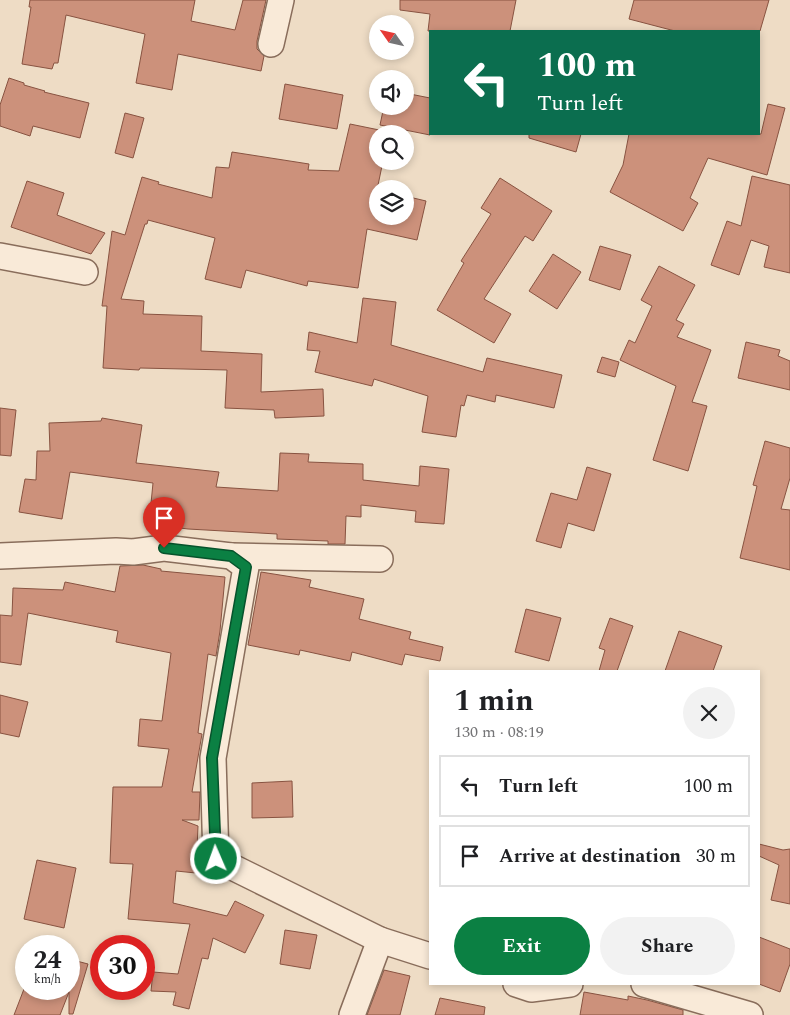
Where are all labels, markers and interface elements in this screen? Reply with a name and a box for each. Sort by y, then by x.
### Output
north arrow [369,15,414,60]
map controls [369,15,414,225]
text: 100 m [537,39,636,92]
icon: left [454,50,519,115]
button: sound [369,70,414,115]
text: Turn left [537,87,623,120]
button: search [369,125,414,170]
button: layers [369,180,414,225]
pin [143,497,185,548]
icon: arrive [150,504,178,532]
text: 1 min [454,678,534,724]
button: close [683,687,735,739]
text: 130 m · 08:19 [454,720,544,744]
icon: left [456,772,484,800]
text: Turn left [499,772,578,801]
text: 100 m [683,772,733,801]
position arrow [189,832,241,884]
icon: arrive [456,842,484,870]
text: Arrive at destination [499,842,681,871]
text: 30 m [696,842,736,871]
button: Exit [454,917,590,975]
button: Share [600,917,735,975]
speed limit sign: 30 [90,935,155,1000]
text: 24 [33,942,62,980]
text: km/h [34,970,61,989]

